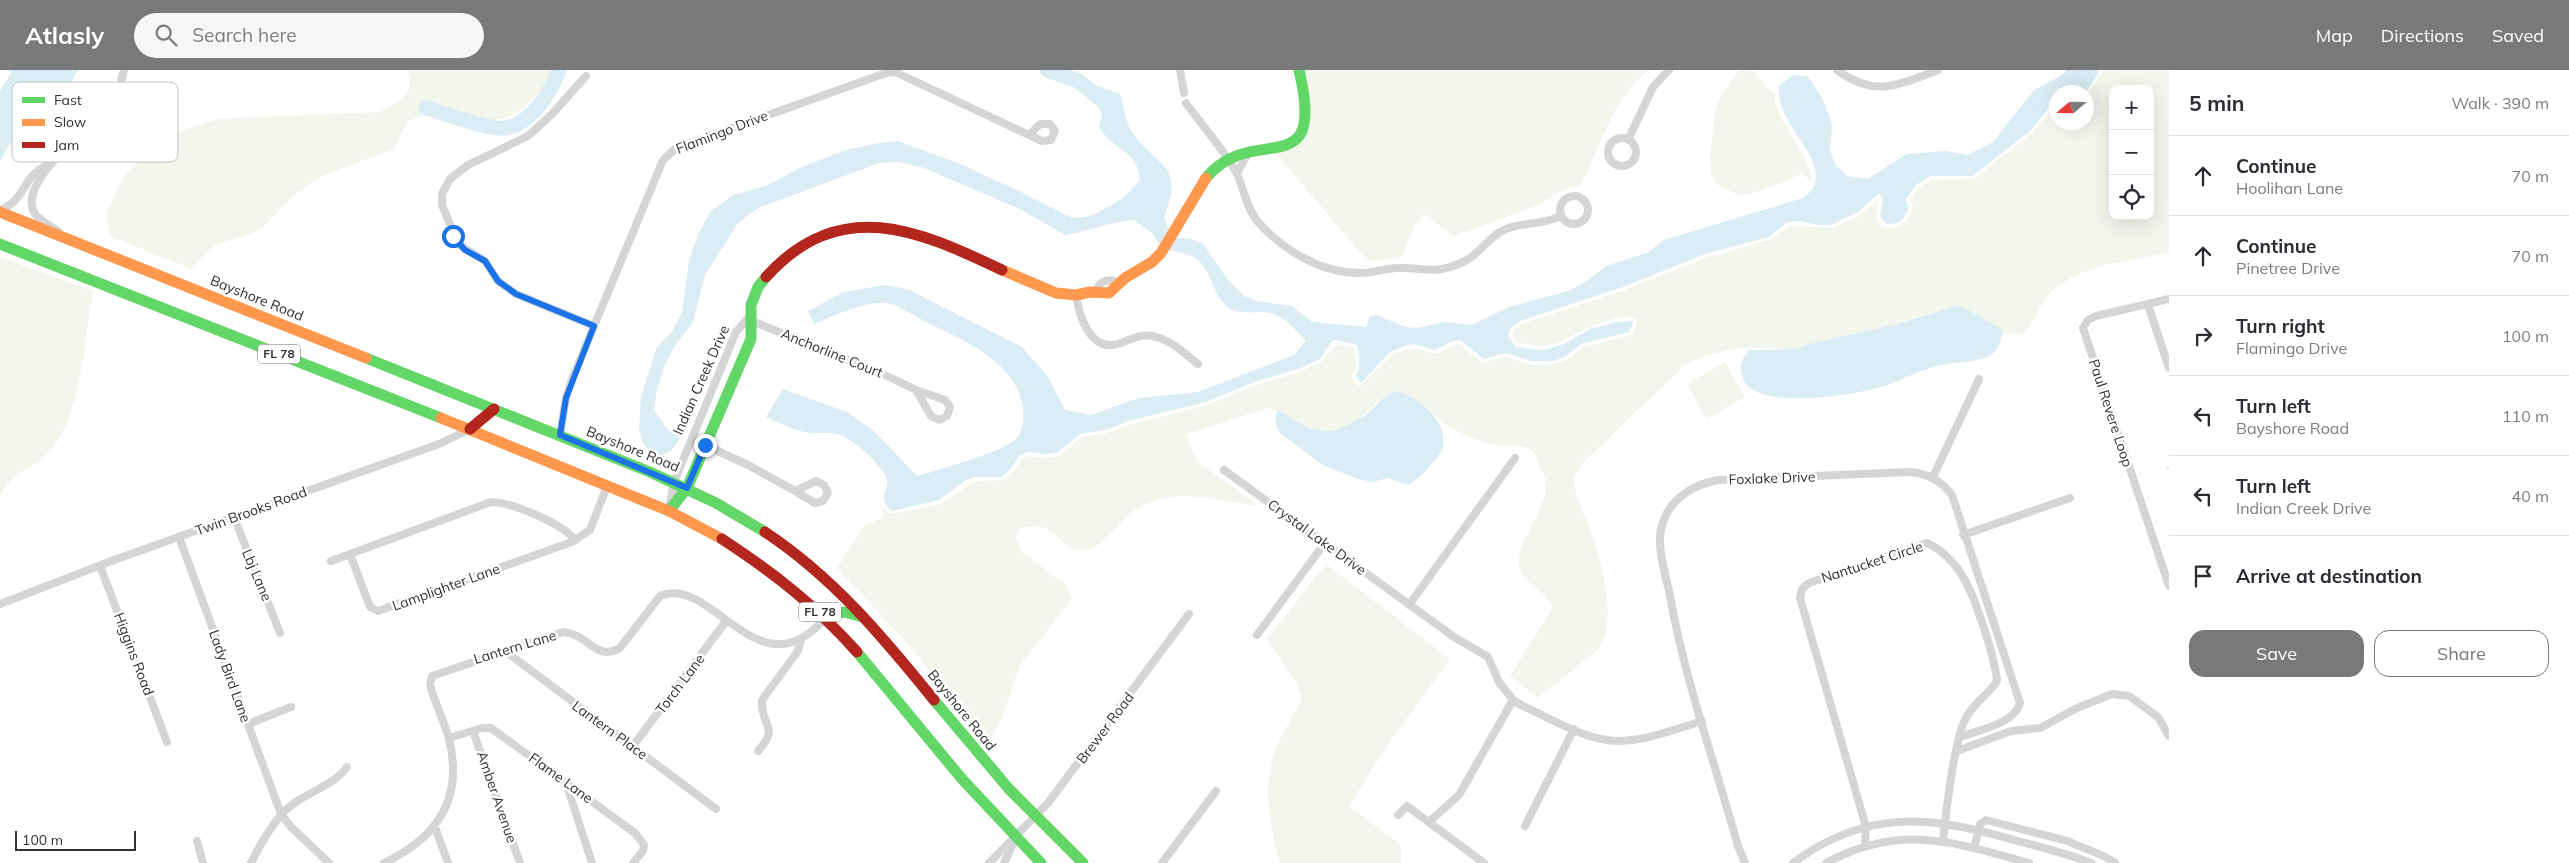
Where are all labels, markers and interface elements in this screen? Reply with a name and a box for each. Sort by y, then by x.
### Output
search box [134,13,484,58]
text: Atlasly [25,20,104,50]
icon: search [152,21,180,49]
text: Search here [192,23,297,47]
text: Map [2316,24,2353,47]
text: Directions [2381,24,2464,47]
text: Saved [2492,24,2544,47]
legend [12,82,178,162]
north arrow [2049,85,2094,130]
map controls [2109,85,2154,220]
button: + [2109,85,2154,130]
text: 5 min [2189,90,2244,116]
text: Fast [54,91,82,109]
text: Walk · 390 m [2451,93,2549,113]
street label: Flamingo Drive [673,106,771,158]
text: Slow [54,113,86,131]
button: − [2109,130,2154,175]
text: Jam [54,136,79,154]
text: Continue [2236,154,2316,178]
icon: ahead [2189,162,2217,190]
text: 70 m [2512,166,2549,186]
button: locate [2109,175,2154,220]
text: Hoolihan Lane [2236,178,2343,198]
route start [442,225,465,248]
text: Continue [2236,234,2316,258]
icon: ahead [2189,242,2217,270]
text: 70 m [2512,246,2549,266]
text: Pinetree Drive [2236,258,2340,278]
street label: Bayshore Road [208,271,306,325]
text: Turn right [2236,314,2325,338]
street label: Indian Creek Drive [669,322,733,438]
icon: right [2189,322,2217,350]
street label: Anchorline Court [778,324,886,382]
text: 100 m [2502,326,2549,346]
text: Flamingo Drive [2236,338,2347,358]
road number: FL 78 [258,344,300,364]
street label: Paul Revere Loop [2085,357,2137,469]
text: Turn left [2236,394,2311,418]
icon: left [2189,402,2217,430]
text: 110 m [2502,406,2549,426]
text: Bayshore Road [2236,418,2349,438]
street label: Bayshore Road [584,422,682,476]
route end [694,434,717,457]
street label: Foxlake Drive [1728,467,1816,489]
text: Turn left [2236,474,2311,498]
street label: Twin Brooks Road [193,482,309,540]
icon: left [2189,482,2217,510]
text: 40 m [2512,486,2549,506]
street label: Crystal Lake Drive [1264,495,1370,579]
text: Indian Creek Drive [2236,498,2371,518]
street label: Nantucket Circle [1819,537,1925,587]
street label: Lbj Lane [238,546,276,604]
street label: Lamplighter Lane [390,559,502,615]
icon: arrive [2189,562,2217,590]
text: Arrive at destination [2236,564,2422,588]
road number: FL 78 [799,602,841,622]
street label: Higgins Road [110,610,158,698]
street label: Lantern Lane [471,626,559,668]
street label: Lady Bird Lane [205,627,255,725]
button: Save [2189,630,2364,677]
button: Share [2374,630,2549,677]
street label: Torch Lane [651,650,709,718]
street label: Bayshore Road [924,666,1000,754]
street label: Brewer Road [1072,689,1138,767]
street label: Lantern Place [569,697,651,763]
street label: Amber Avenue [473,749,521,845]
street label: Flame Lane [525,749,597,807]
scale bar [15,828,136,851]
text: 100 m [22,831,63,849]

